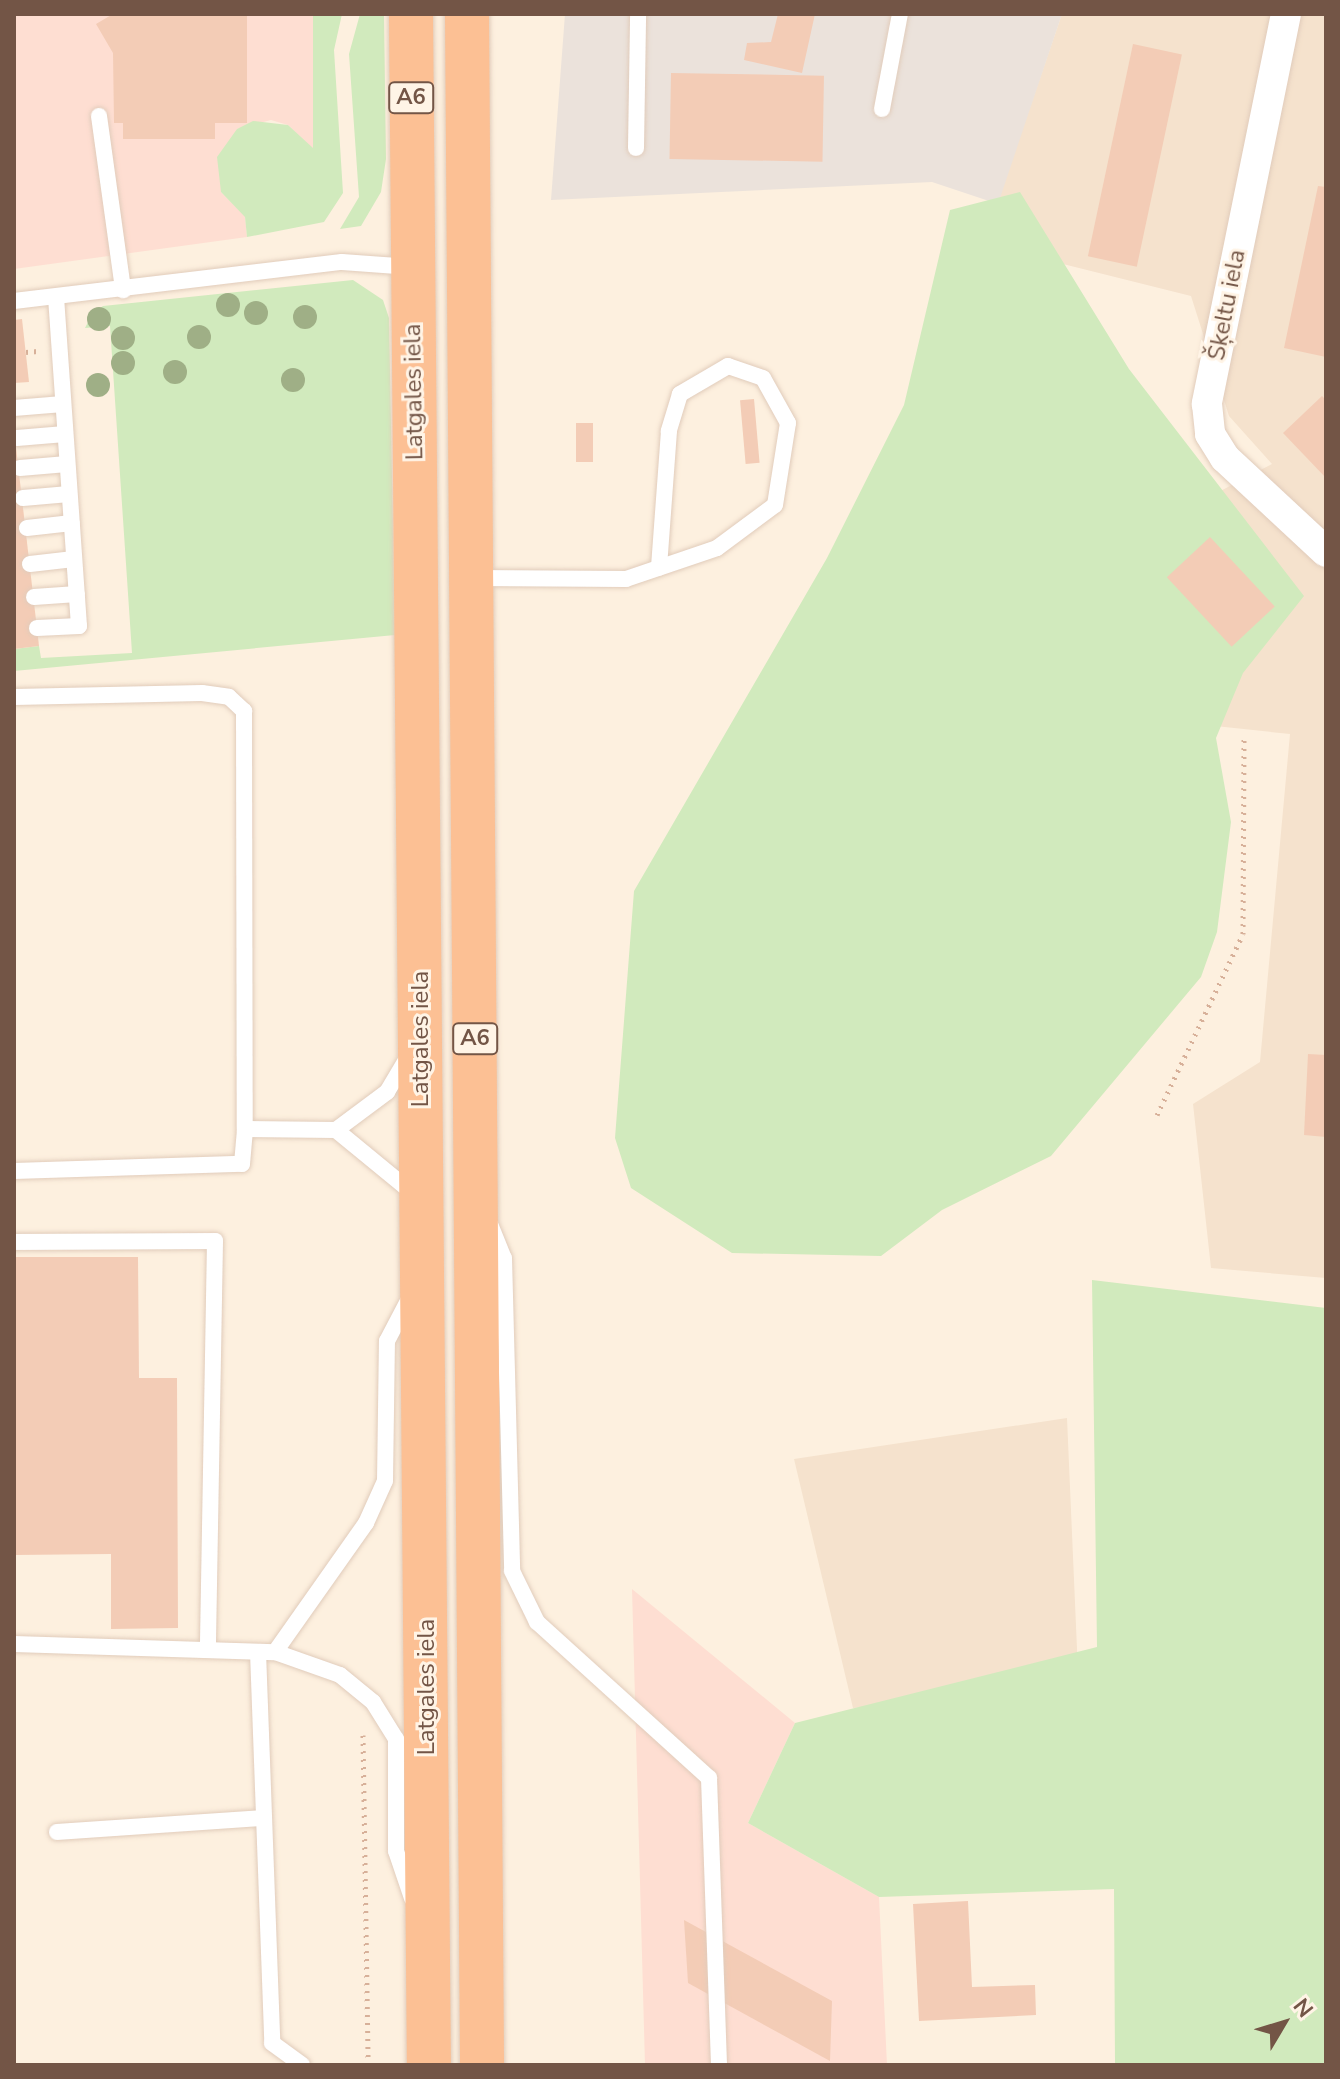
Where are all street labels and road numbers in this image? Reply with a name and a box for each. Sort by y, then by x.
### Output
road number: A6 [387,80,435,116]
street label: Šķeltu iela [1202,247,1252,363]
street label: Latgales iela [398,324,430,460]
street label: Latgales iela [407,971,435,1107]
road number: A6 [451,1021,499,1057]
street label: Latgales iela [413,1619,441,1755]

